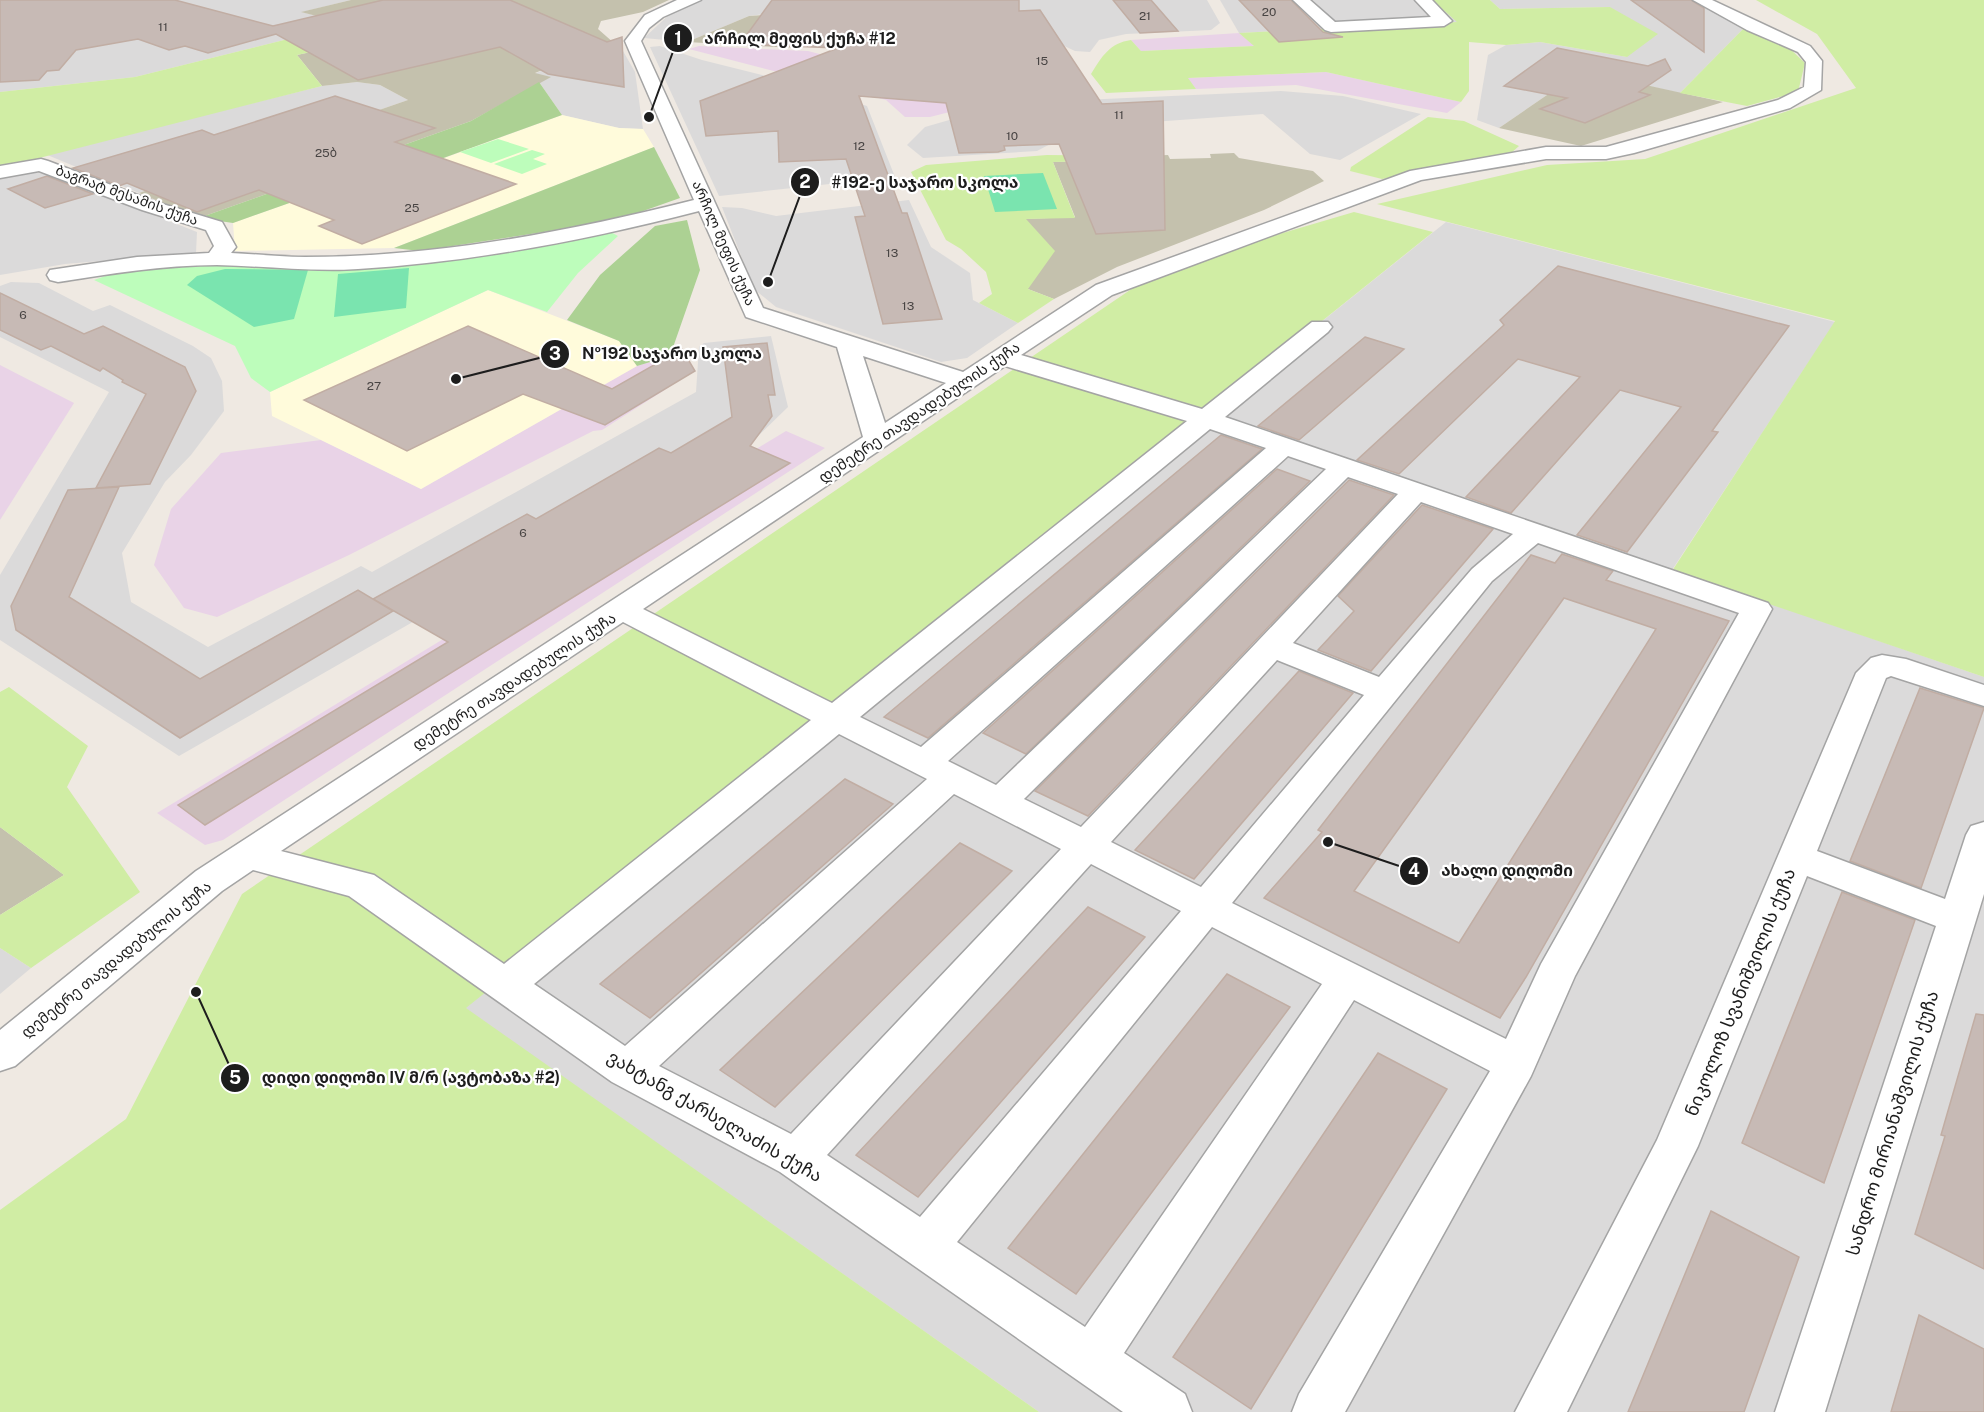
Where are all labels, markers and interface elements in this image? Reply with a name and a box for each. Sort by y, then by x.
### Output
house number: 20 [1262,5,1276,19]
house number: 21 [1139,9,1151,23]
house number: 11 [158,20,168,34]
callout: არჩილ მეფის ქუჩა #12 [663,21,908,55]
text: 1 [674,28,682,49]
text: არჩილ მეფის ქუჩა #12 [704,29,896,49]
house number: 15 [1036,54,1049,68]
house number: 11 [1114,108,1124,122]
house number: 10 [1006,129,1018,143]
house number: 12 [853,139,865,153]
house number: 25ბ [315,146,337,160]
street label: ბაგრატ მესამის ქუჩა [53,162,200,229]
callout: #192-ე საჯარო სკოლა [790,165,1031,199]
text: 2 [799,171,811,192]
text: #192-ე საჯარო სკოლა [832,173,1018,193]
street label: არჩილ მეფის ქუჩა [688,178,759,308]
house number: 25 [405,201,420,215]
house number: 13 [886,246,898,260]
house number: 13 [902,299,914,313]
house number: 6 [19,308,27,322]
callout: №192 საჯარო სკოლა [540,337,774,371]
street label: დემეტრე თავდადებულის ქუჩა [815,338,1023,487]
text: 3 [549,343,561,364]
text: №192 საჯარო სკოლა [582,344,762,364]
house number: 27 [367,379,381,393]
house number: 6 [519,526,527,540]
street label: დემეტრე თავდადებულის ქუჩა [409,609,619,754]
callout: ახალი დიღომი [1399,854,1585,888]
text: 4 [1408,860,1420,881]
text: ახალი დიღომი [1441,861,1573,881]
street label: ნიკოლოზ სვანიშვილის ქუჩა [1681,865,1800,1119]
street label: დემეტრე თავდადებულის ქუჩა [18,877,215,1042]
street label: სანდრო მირიანაშვილის ქუჩა [1842,988,1943,1258]
street label: ვახტანგ ქარსელაძის ქუჩა [603,1046,826,1187]
callout: დიდი დიღომი IV მ/რ (ავტობაზა #2) [220,1061,572,1095]
text: 5 [229,1067,241,1088]
text: დიდი დიღომი IV მ/რ (ავტობაზა #2) [262,1068,560,1088]

